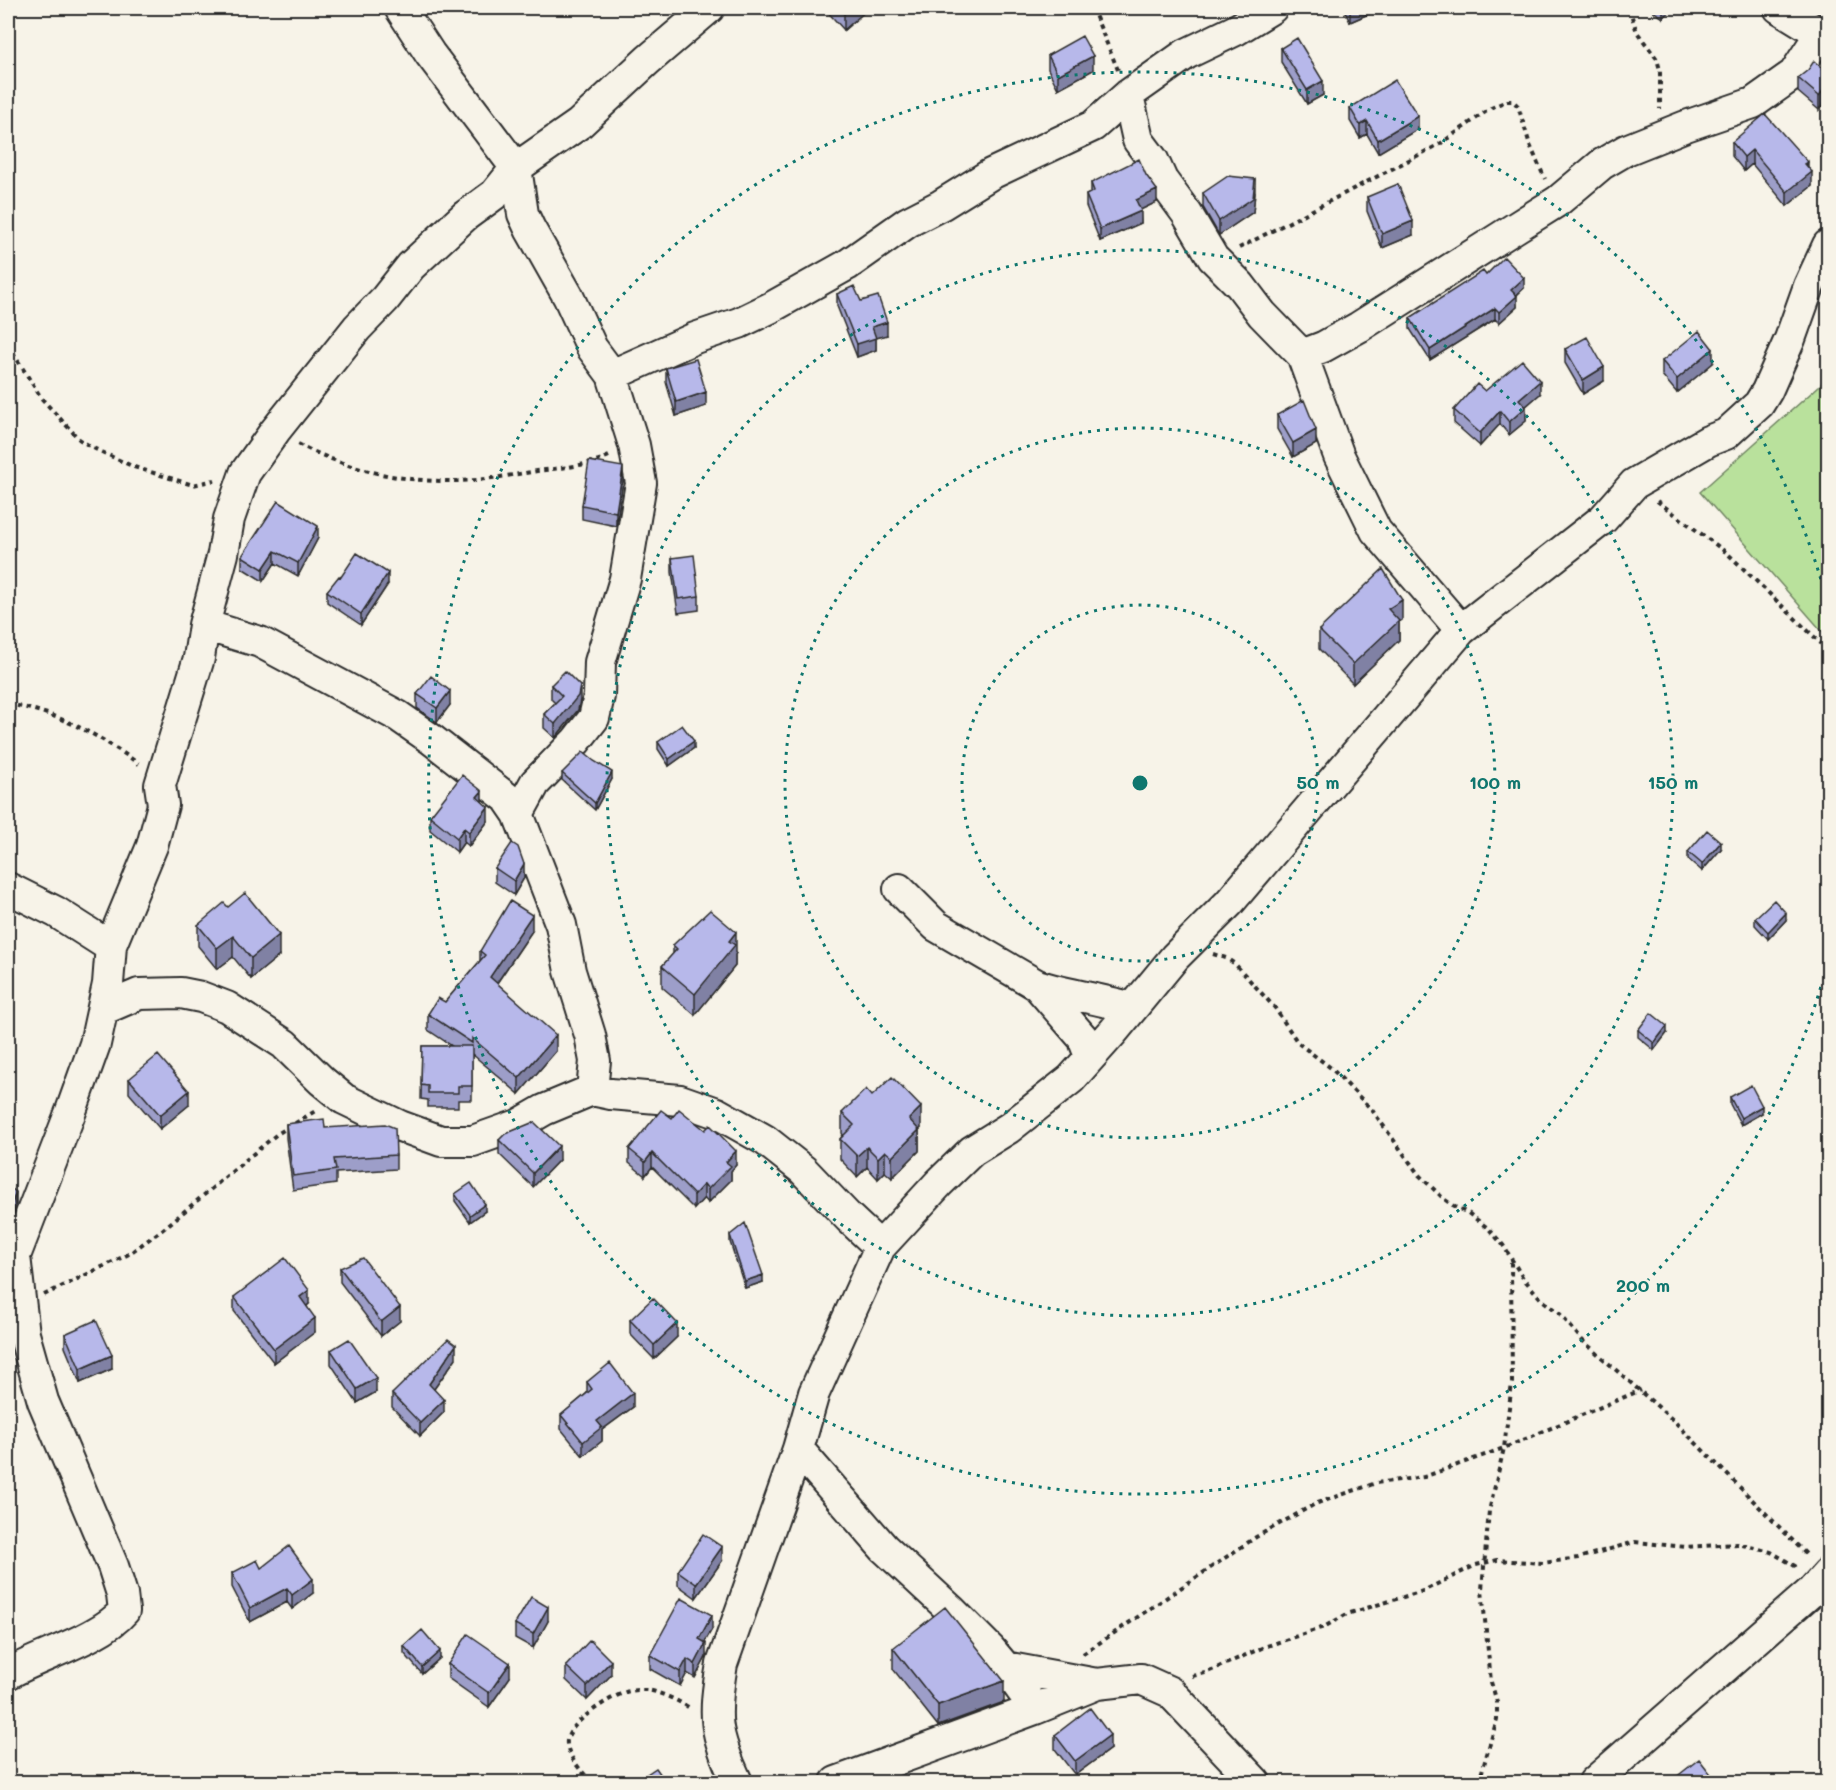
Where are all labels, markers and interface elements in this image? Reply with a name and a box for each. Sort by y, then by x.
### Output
text: 50 m [1297,770,1339,794]
text: 100 m [1469,770,1521,794]
text: 150 m [1648,770,1698,794]
centre of rings [1130,773,1150,793]
text: 200 m [1616,1273,1670,1297]

